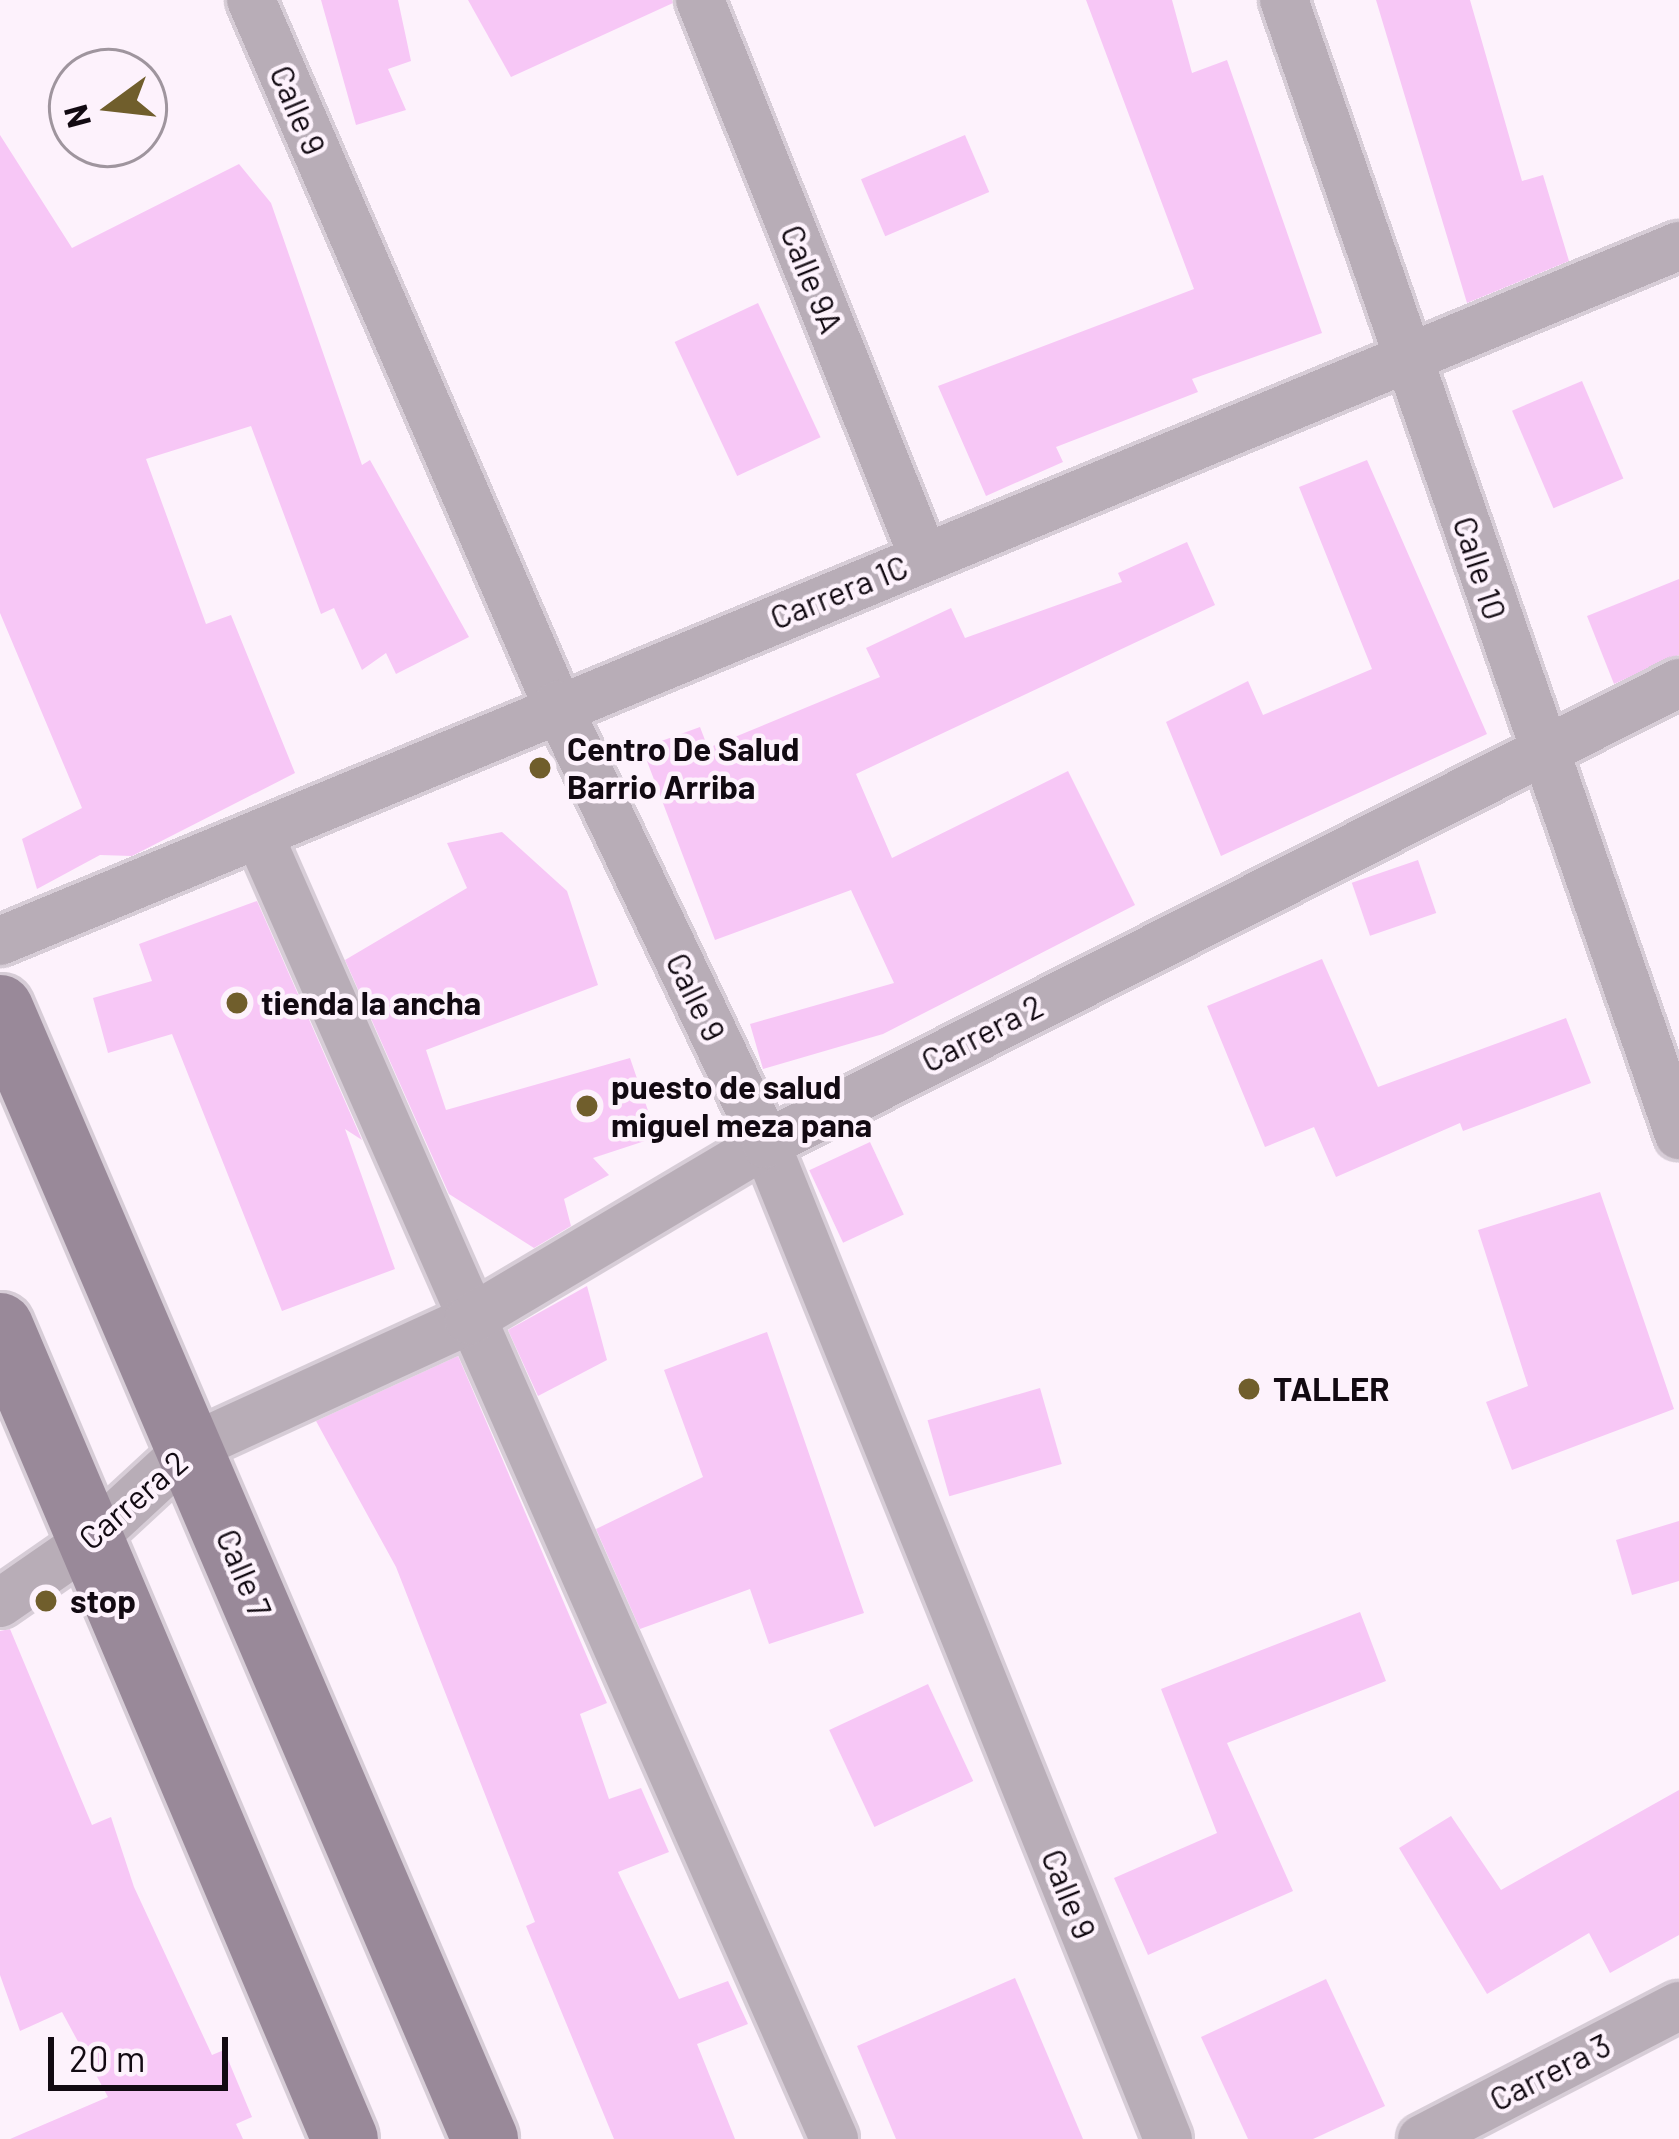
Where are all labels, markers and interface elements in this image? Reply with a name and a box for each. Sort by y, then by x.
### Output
north arrow [48,48,168,168]
street label: Calle 9 [262,59,334,161]
text: N [54,101,98,132]
street label: Calle 9A [772,219,852,339]
street label: Calle 10 [1445,511,1515,625]
street label: Carrera 1C [764,546,914,638]
place label: Centro De Salud Barrio Arriba [567,729,799,807]
marker: Centro De Salud Barrio Arriba [524,752,556,784]
street label: Calle 9 [658,946,734,1048]
place label: tienda la ancha [261,983,481,1023]
street label: Carrera 2 [915,986,1049,1080]
marker: tienda la ancha [224,990,250,1016]
place label: puesto de salud miguel meza pana [611,1067,872,1145]
marker: puesto de salud miguel meza pana [574,1093,600,1119]
place label: TALLER [1273,1369,1390,1409]
marker: TALLER [1236,1376,1262,1402]
street label: Carrera 2 [70,1442,196,1558]
street label: Calle 7 [208,1523,280,1623]
place label: stop [70,1581,136,1621]
marker: stop [33,1588,59,1614]
street label: Calle 9 [1033,1843,1105,1945]
scale bar [54,2013,234,2087]
street label: Carrera 3 [1483,2025,1617,2119]
text: 20 m [69,2036,146,2079]

